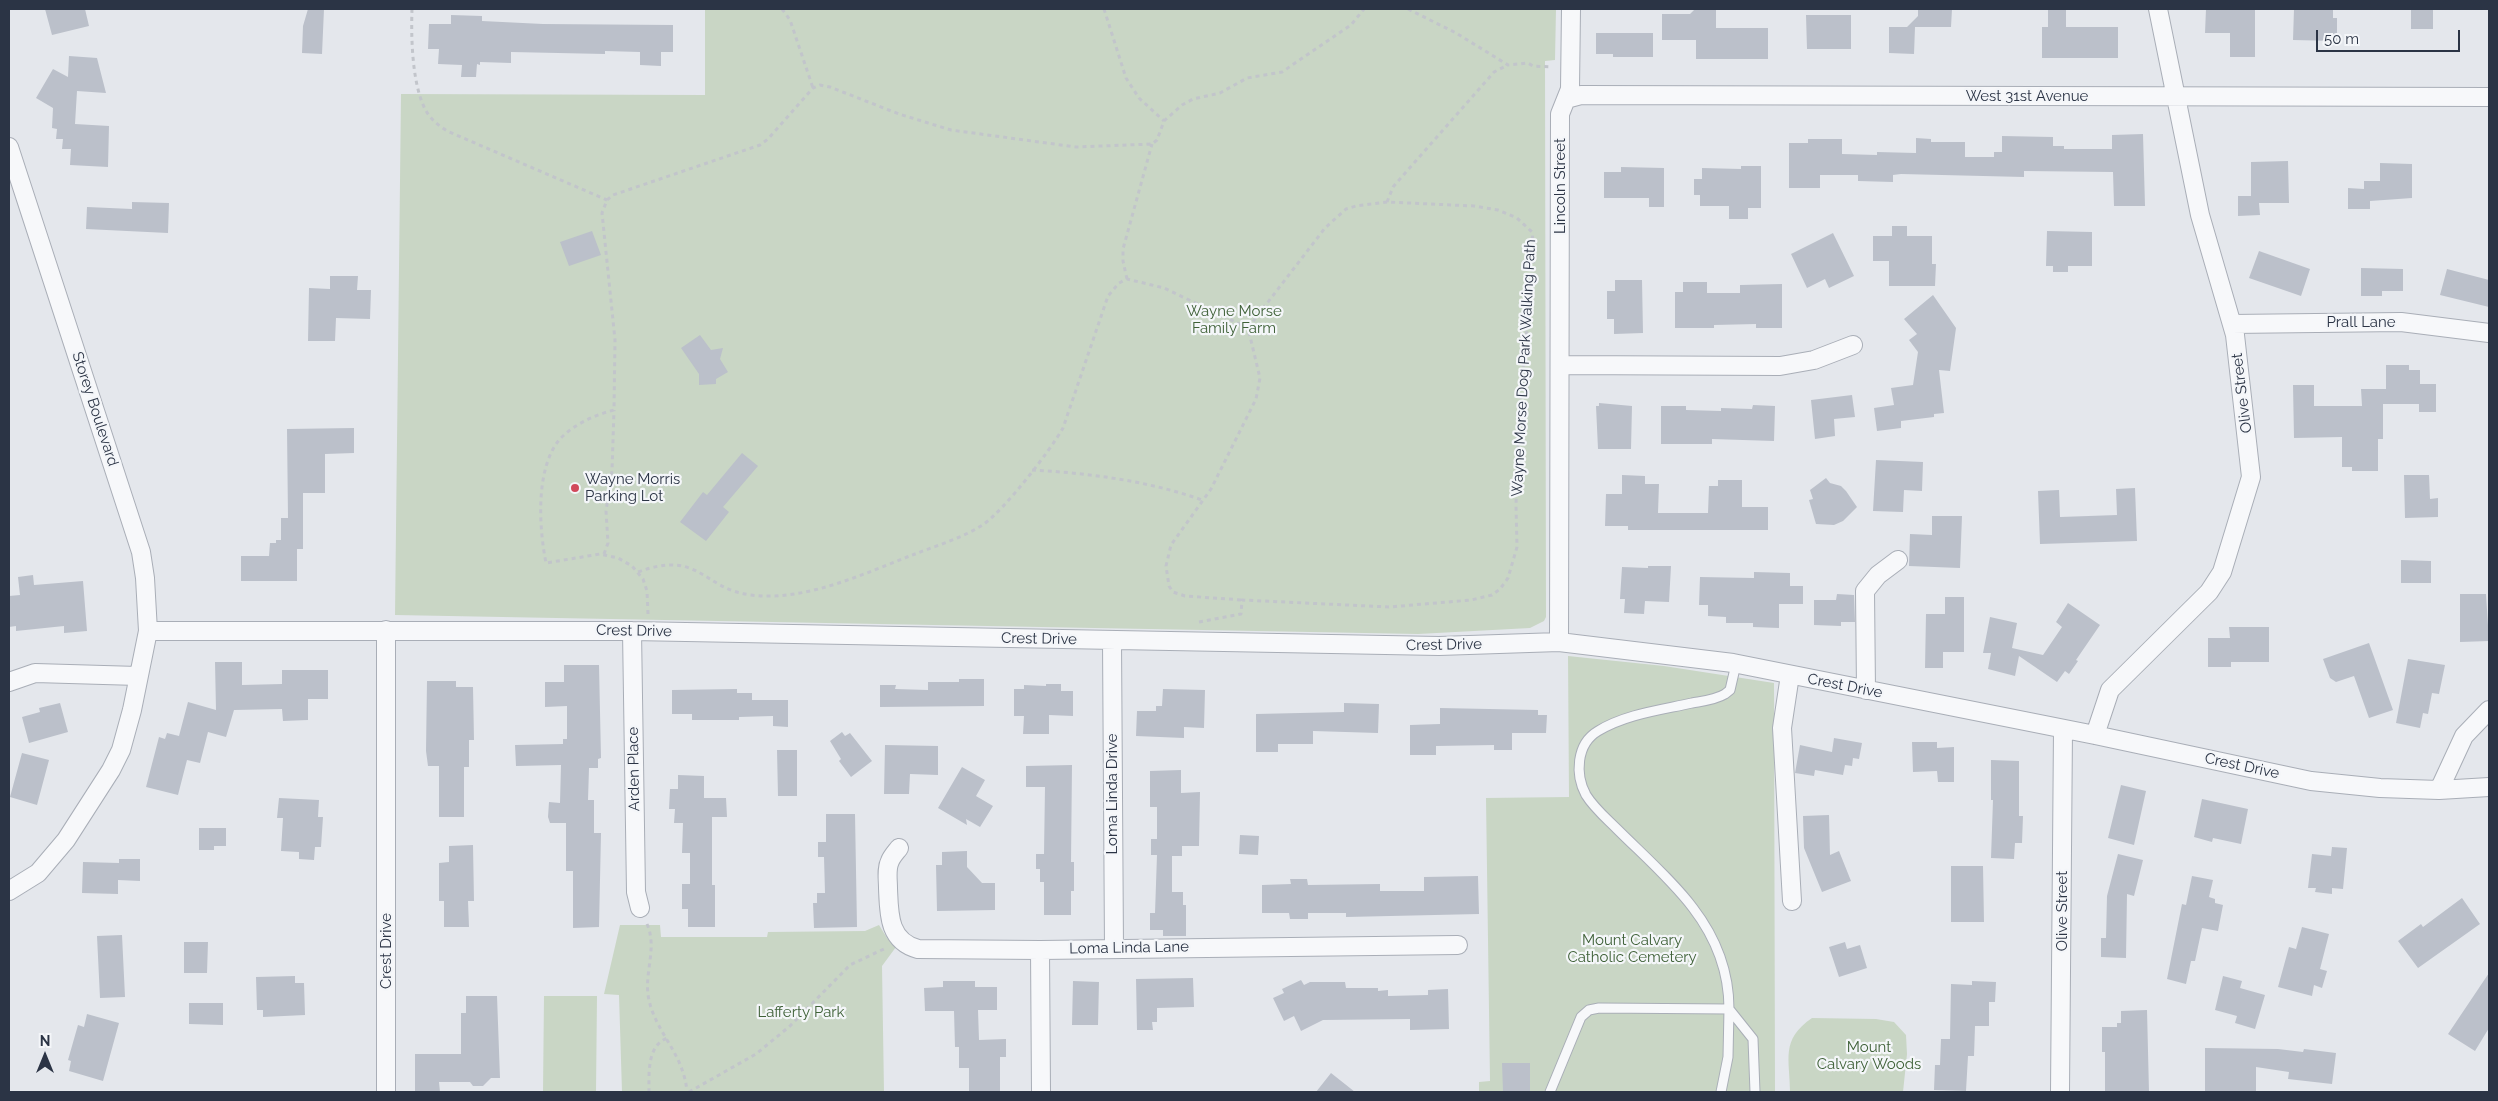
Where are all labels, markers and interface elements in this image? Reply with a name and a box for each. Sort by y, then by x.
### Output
scale bar [2318,20,2462,52]
text: 50 m [2324,30,2359,48]
street label: West 31st Avenue [1966,87,2088,105]
street label: Lincoln Street [1551,138,1569,234]
street label: Wayne Morse Dog Park Walking Path [1508,239,1540,497]
park label: Wayne Morse Family Farm [1186,302,1282,337]
street label: Prall Lane [2326,313,2396,331]
street label: Storey Boulevard [68,350,122,468]
street label: Olive Street [2228,352,2256,434]
place label: Wayne Morris Parking Lot [585,470,680,505]
marker: Wayne Morris Parking Lot [569,482,581,494]
street label: Crest Drive [596,621,672,641]
street label: Crest Drive [1001,629,1077,649]
street label: Crest Drive [1406,635,1482,655]
street label: Crest Drive [1806,670,1884,702]
street label: Arden Place [624,727,644,811]
street label: Loma Linda Drive [1103,733,1121,855]
street label: Crest Drive [2203,749,2281,783]
street label: Olive Street [2053,871,2071,951]
street label: Crest Drive [377,913,395,989]
park label: Mount Calvary Catholic Cemetery [1567,931,1697,966]
street label: Loma Linda Lane [1069,938,1189,958]
park label: Lafferty Park [757,1003,845,1021]
north arrow [20,1031,70,1081]
text: N [40,1033,50,1049]
park label: Mount Calvary Woods [1817,1038,1921,1073]

